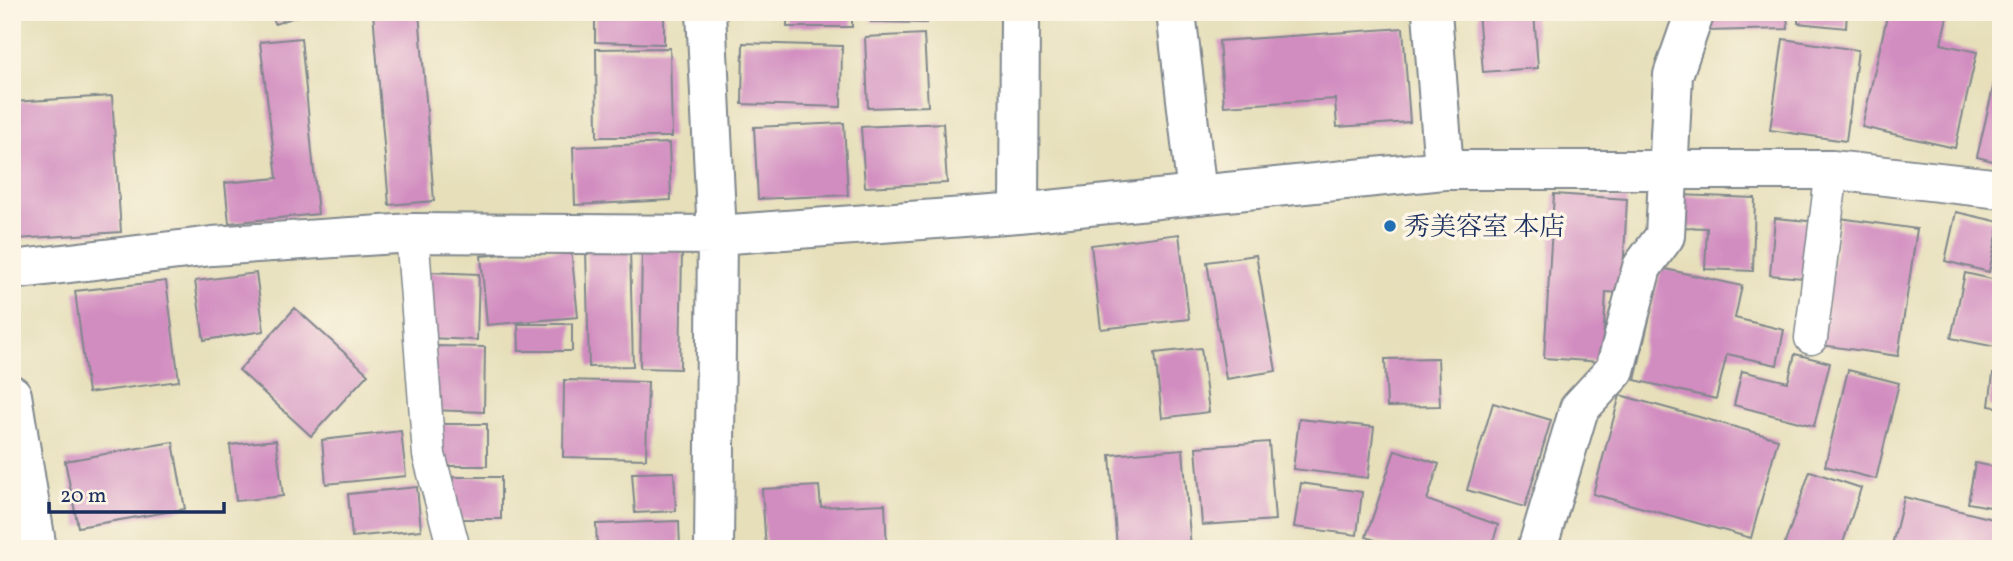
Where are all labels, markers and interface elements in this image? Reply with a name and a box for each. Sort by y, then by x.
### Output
place label: 秀美容室 本店 [1404,210,1565,246]
marker: 秀美容室 本店 [1382,218,1398,234]
scale bar [49,470,224,514]
text: 20 m [60,482,106,511]

